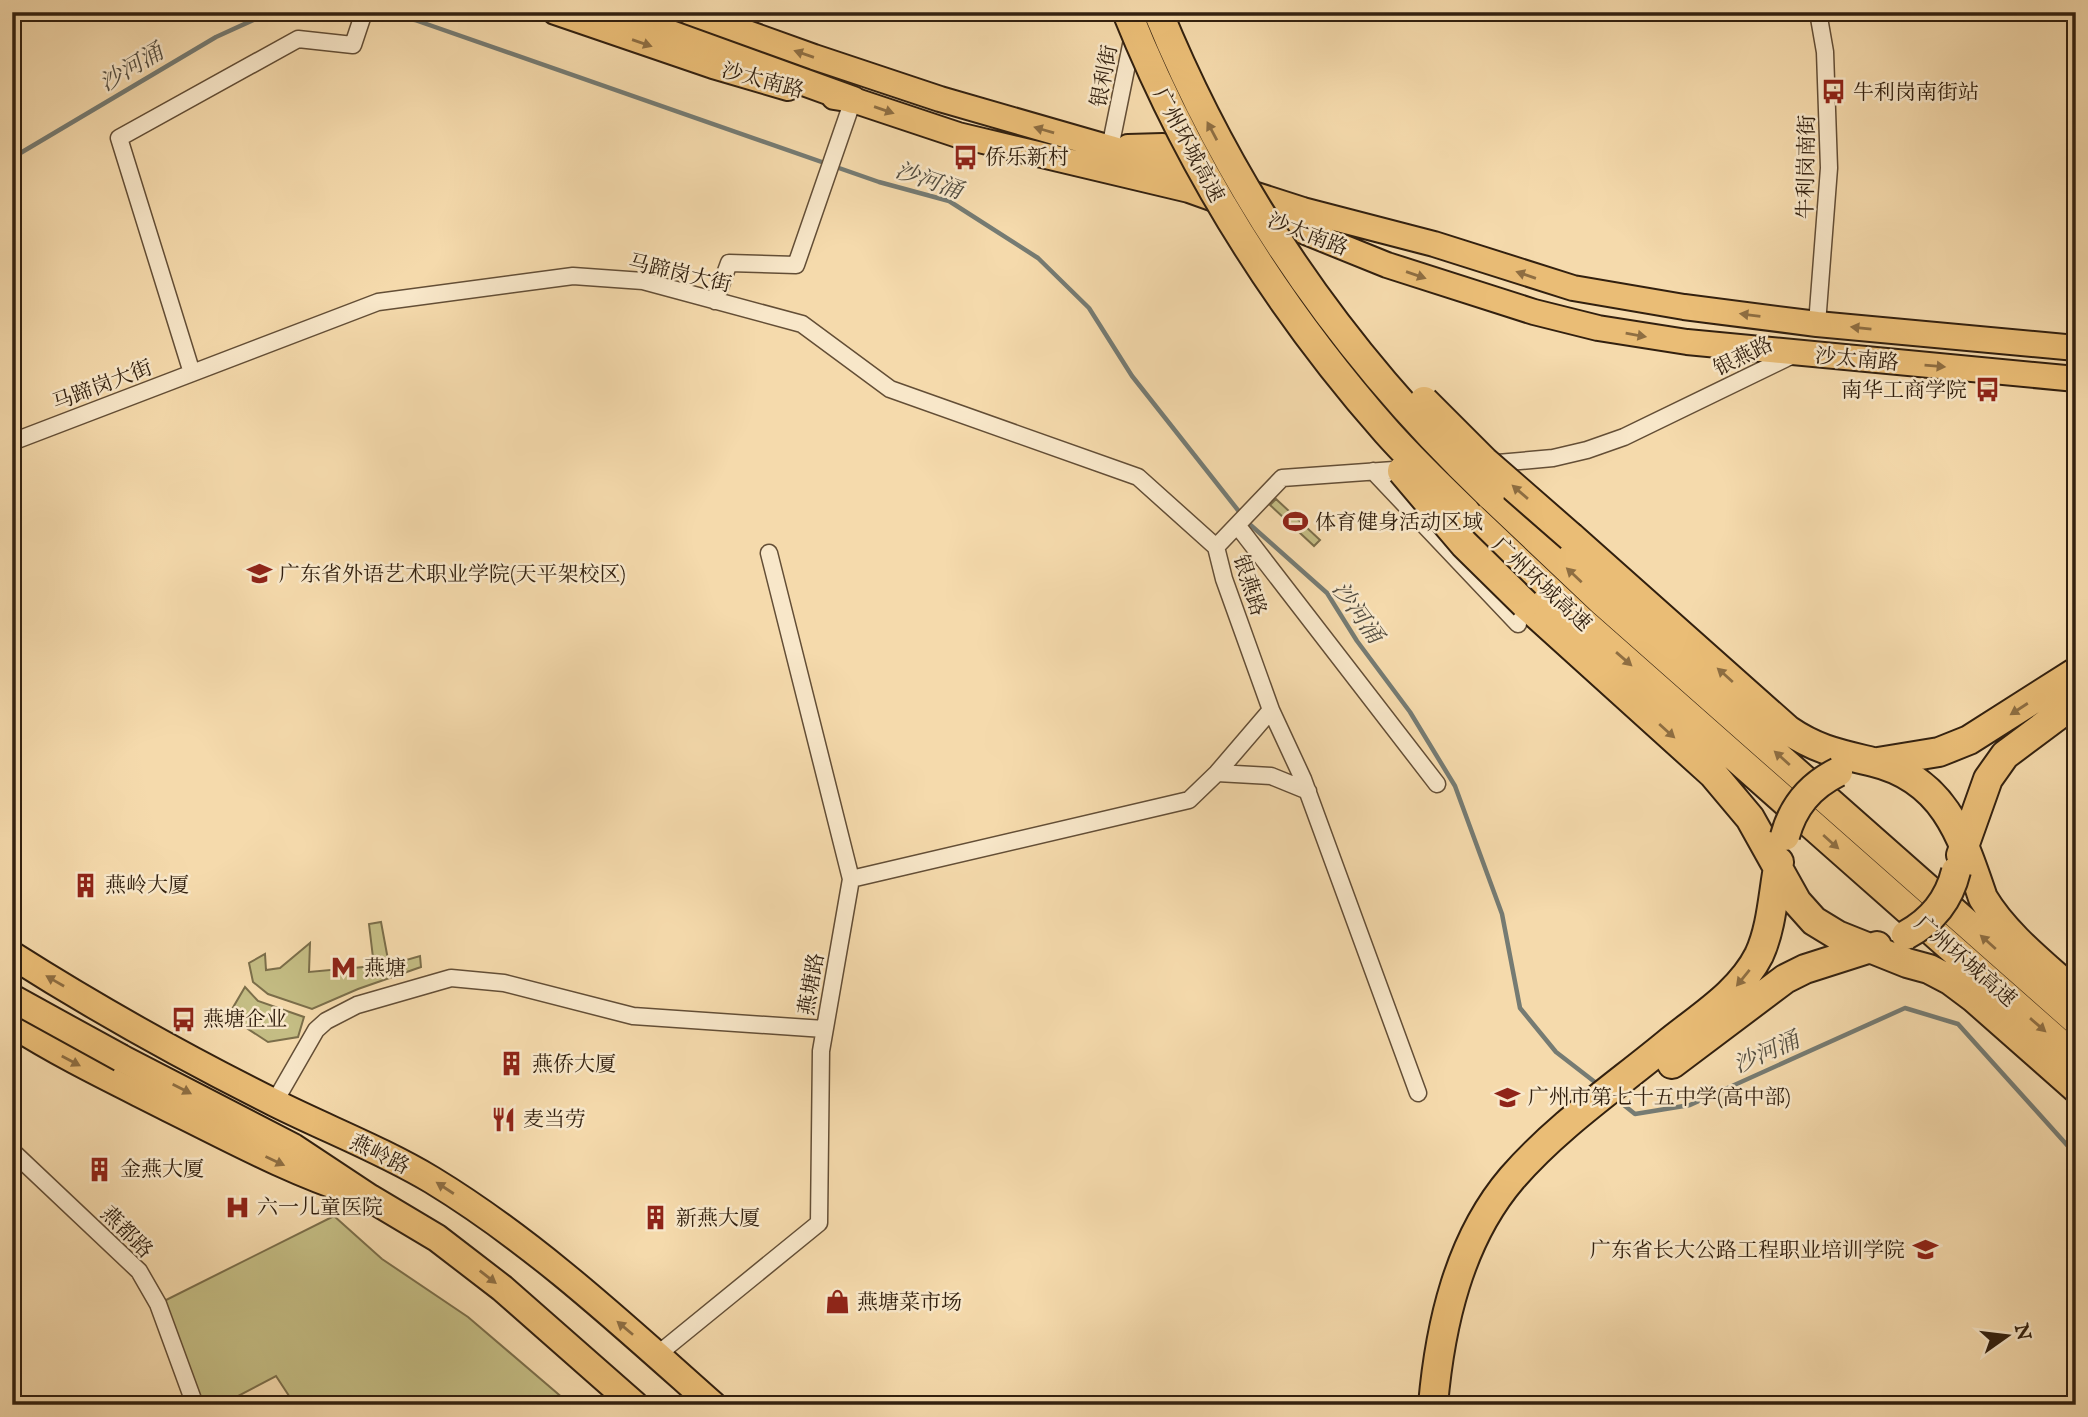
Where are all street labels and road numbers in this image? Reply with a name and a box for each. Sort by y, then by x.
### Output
street label: 银利街 [1086,43,1125,110]
street label: 沙太南路 [719,58,807,105]
street label: 广州环城高速 [1146,84,1229,208]
street label: 牛利岗南街 [1793,114,1822,220]
street label: 沙太南路 [1263,208,1352,263]
street label: 马蹄岗大街 [625,249,734,299]
street label: 银燕路 [1709,331,1778,383]
street label: 沙太南路 [1814,343,1900,378]
street label: 马蹄岗大街 [49,355,156,418]
street label: 广州环城高速 [1486,532,1596,638]
street label: 银燕路 [1226,551,1271,620]
street label: 广州环城高速 [1909,911,2021,1014]
street label: 燕塘路 [794,951,831,1018]
street label: 燕岭路 [345,1129,414,1181]
street label: 燕都路 [94,1201,158,1265]

